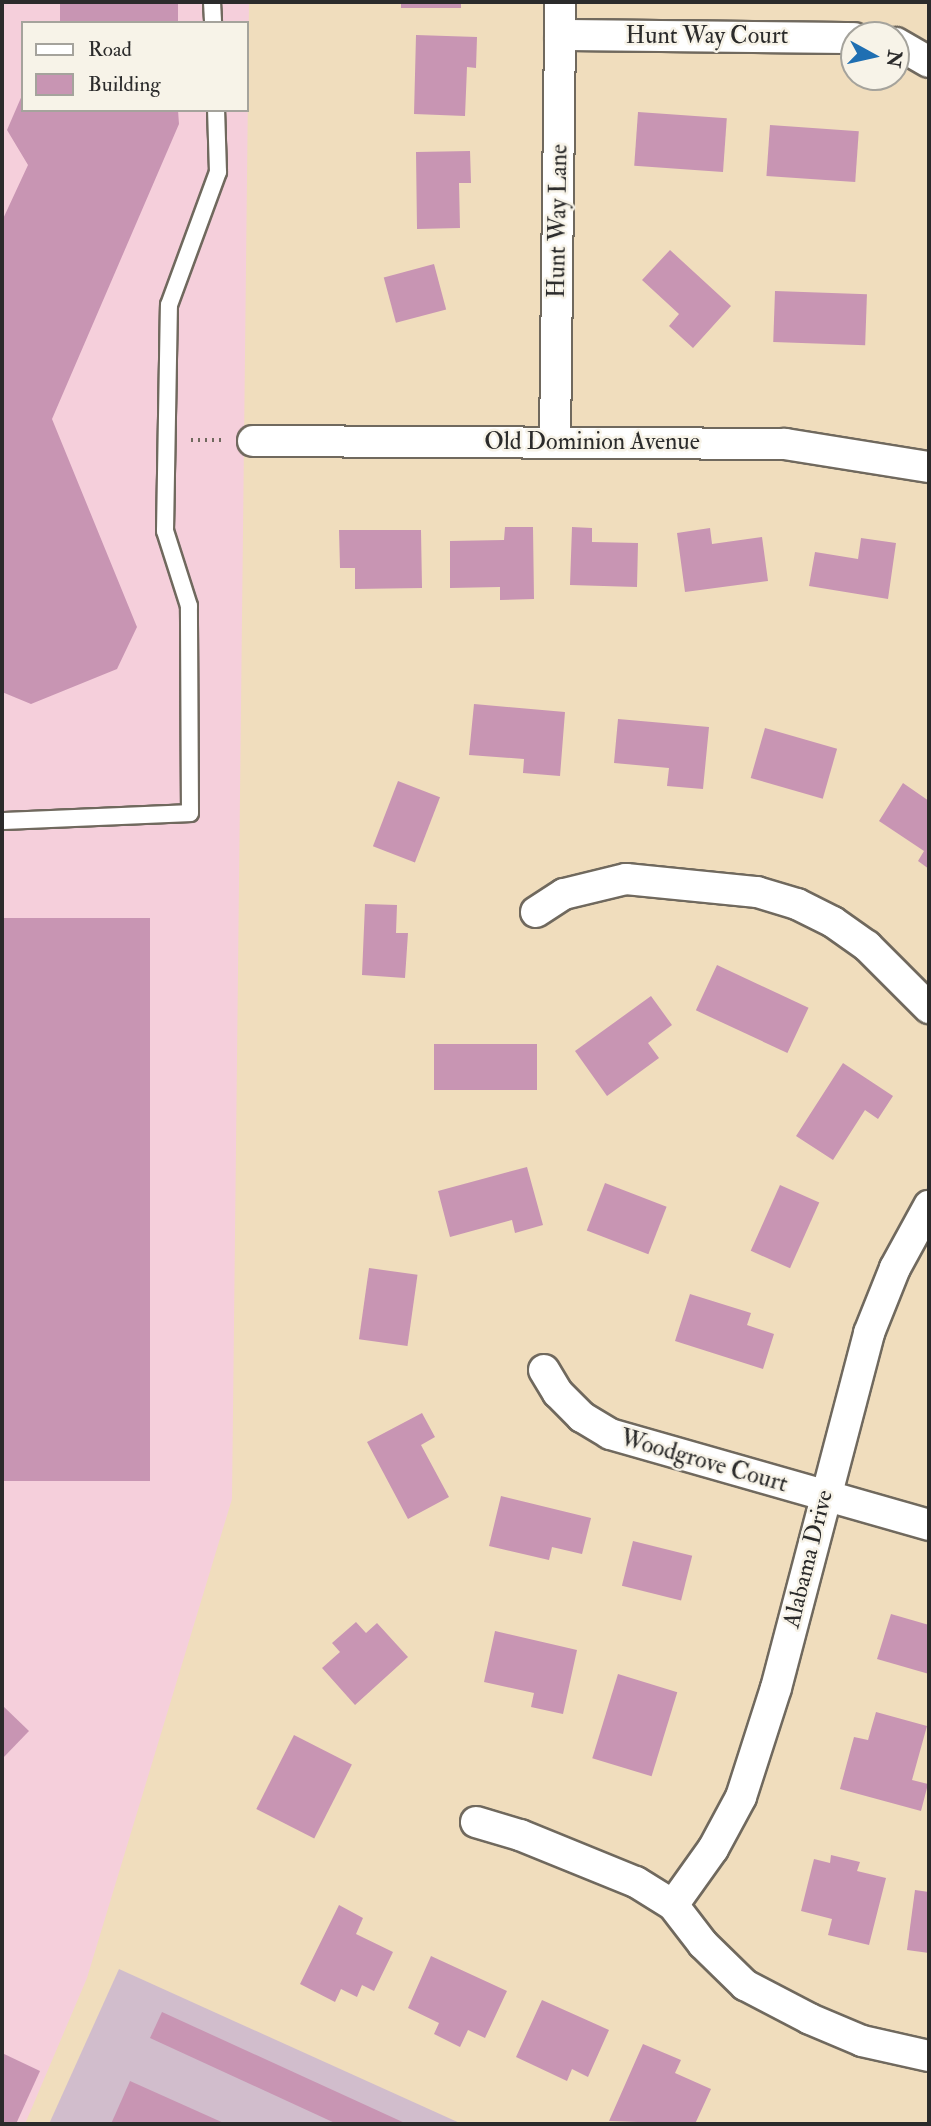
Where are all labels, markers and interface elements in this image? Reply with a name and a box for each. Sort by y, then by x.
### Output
legend [21,21,248,112]
north arrow [840,21,910,91]
street label: Hunt Way Court [626,22,788,50]
text: Road [88,36,132,63]
text: N [881,49,907,69]
text: Building [88,71,161,98]
street label: Hunt Way Lane [542,144,574,298]
street label: Old Dominion Avenue [484,428,700,456]
street label: Woodgrove Court [617,1423,791,1499]
street label: Alabama Drive [777,1487,839,1631]

